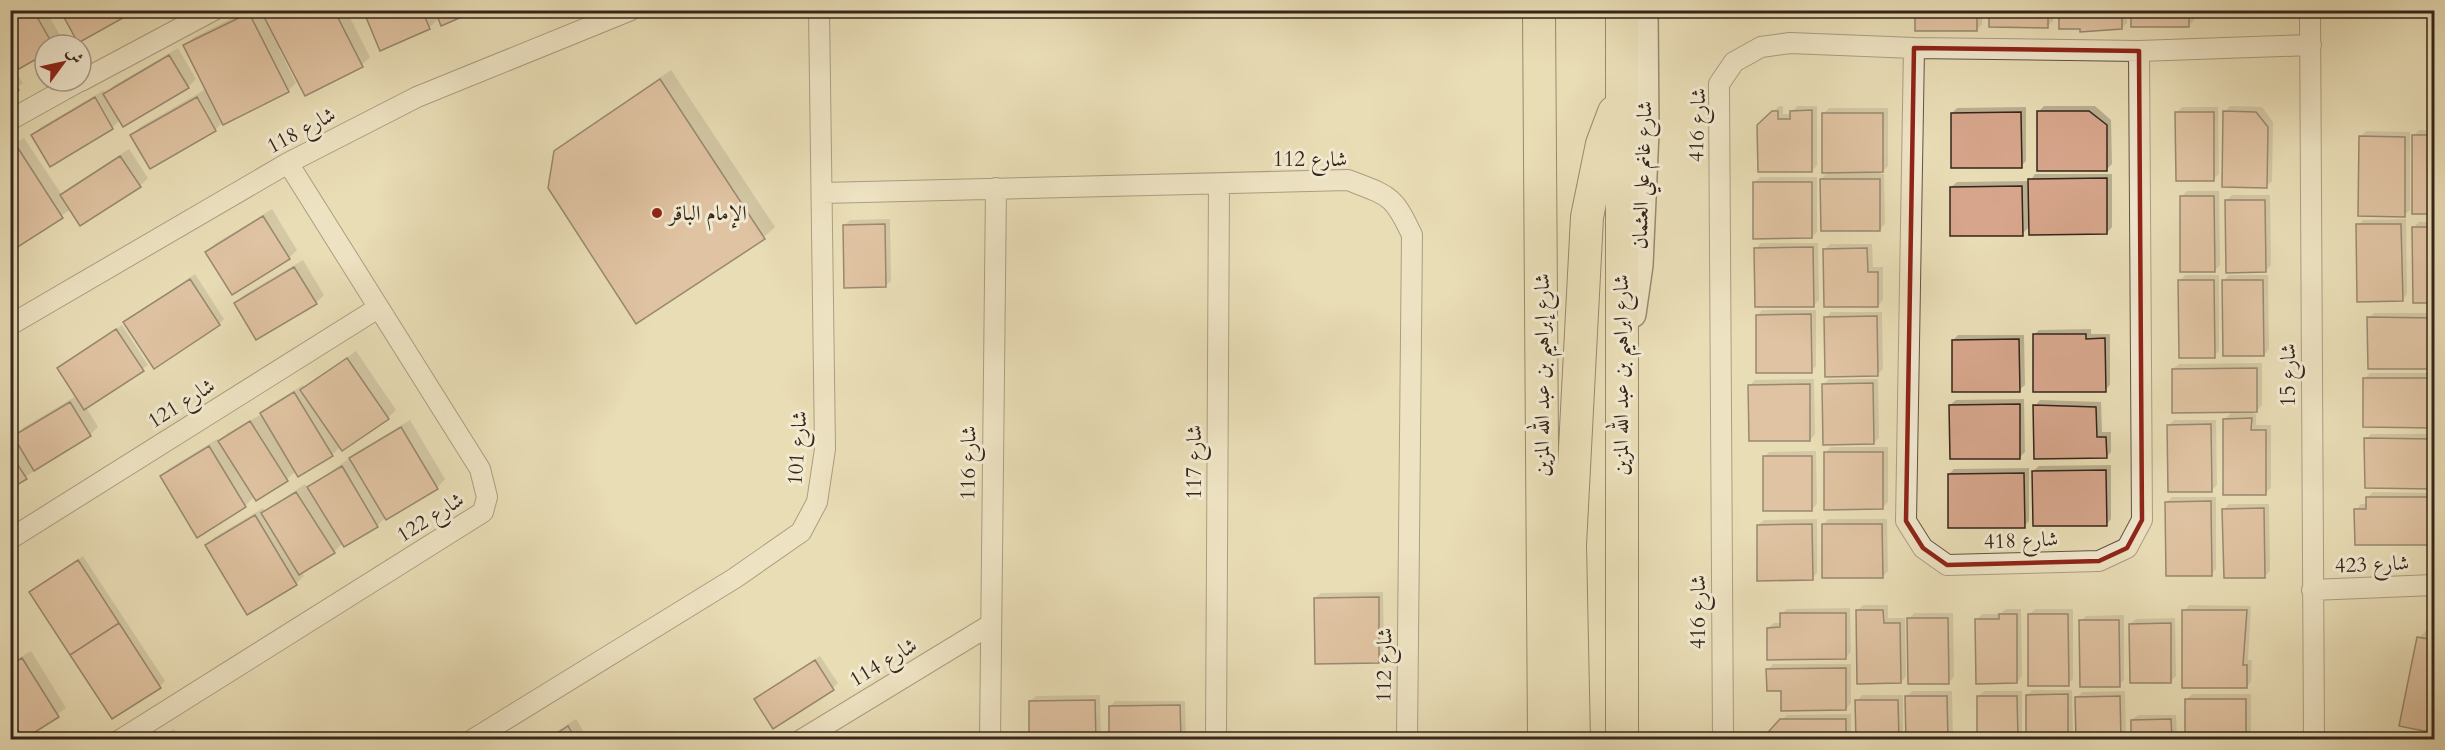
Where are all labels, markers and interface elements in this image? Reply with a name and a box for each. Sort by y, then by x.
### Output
north arrow [33,33,93,93]
text: ش [61,43,88,68]
street label: شارع 416 [1682,87,1716,163]
street label: شارع 118 [262,100,342,163]
street label: شارع غانم علي العثمان [1625,100,1665,250]
street label: شارع 112 [1273,145,1347,177]
place label: الإمام الباقر [667,199,747,231]
marker: الإمام الباقر [650,206,664,220]
street label: شارع إبراهيم بن عبد الله المزين [1525,273,1563,477]
street label: شارع ابراهيم بن عبد الله المزين [1604,274,1642,476]
street label: شارع 15 [2274,343,2306,407]
street label: شارع 121 [142,371,222,438]
street label: شارع 101 [780,410,818,486]
street label: شارع 117 [1180,425,1212,499]
street label: شارع 116 [953,426,987,501]
street label: شارع 122 [391,485,471,552]
street label: شارع 418 [1983,525,2059,559]
street label: شارع 423 [2334,549,2410,583]
street label: شارع 416 [1684,575,1716,649]
street label: شارع 112 [1369,628,1403,703]
street label: شارع 114 [844,631,924,697]

